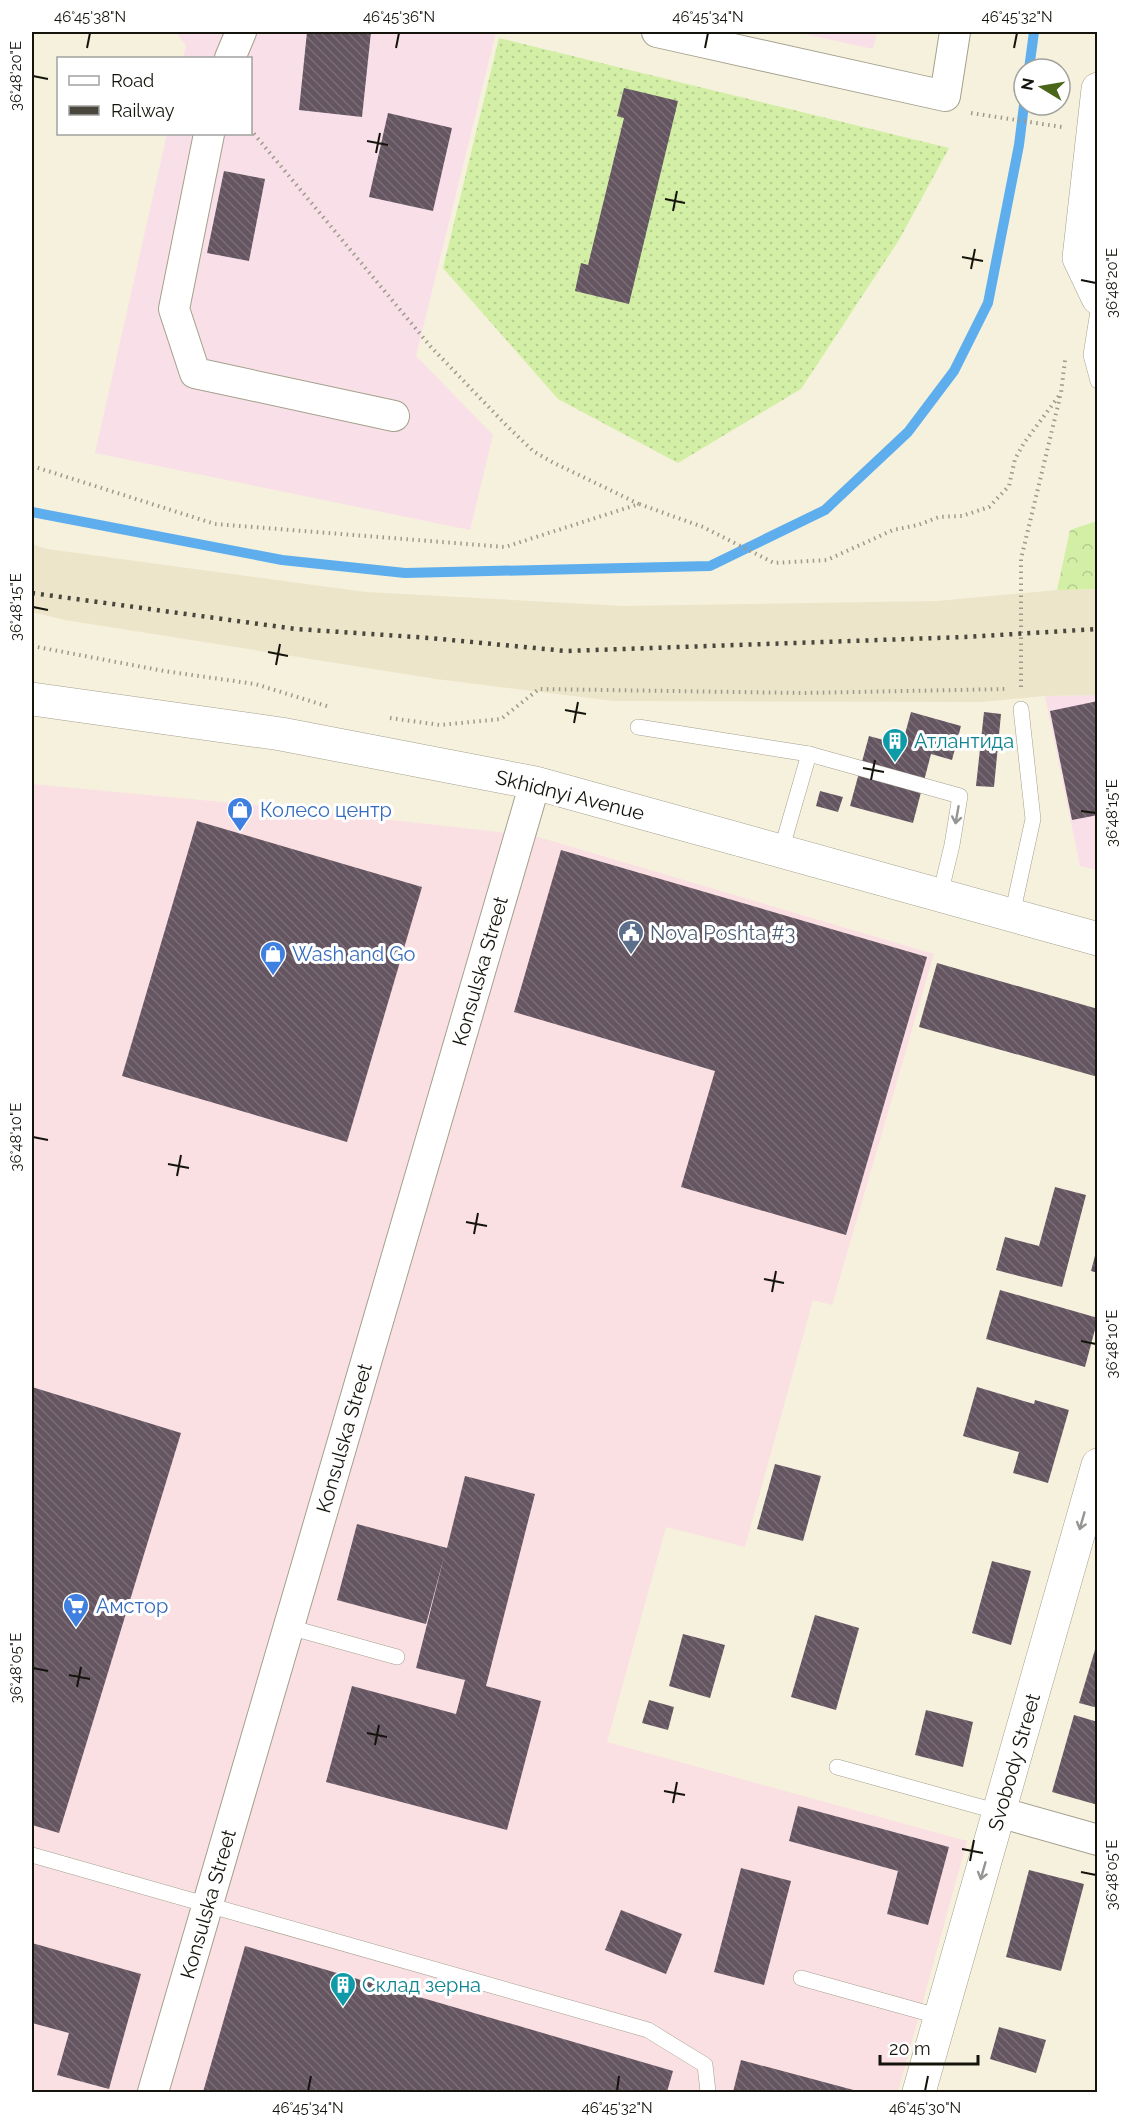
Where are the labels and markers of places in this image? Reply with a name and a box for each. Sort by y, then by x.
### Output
building icon: Атлантида [880,726,910,764]
place label: Атлантида [914,729,1014,753]
shop icon: Колесо центр [225,795,255,833]
place label: Колесо центр [260,798,392,822]
public building icon: Nova Poshta #3 [616,918,646,956]
place label: Nova Poshta #3 [650,921,796,945]
shop icon: Wash and Go [258,939,288,977]
place label: Wash and Go [292,942,416,966]
supermarket icon: Амстор [61,1591,91,1629]
place label: Амстор [96,1594,168,1618]
building icon: Склад зерна [328,1970,358,2008]
place label: Склад зерна [362,1973,481,1997]

